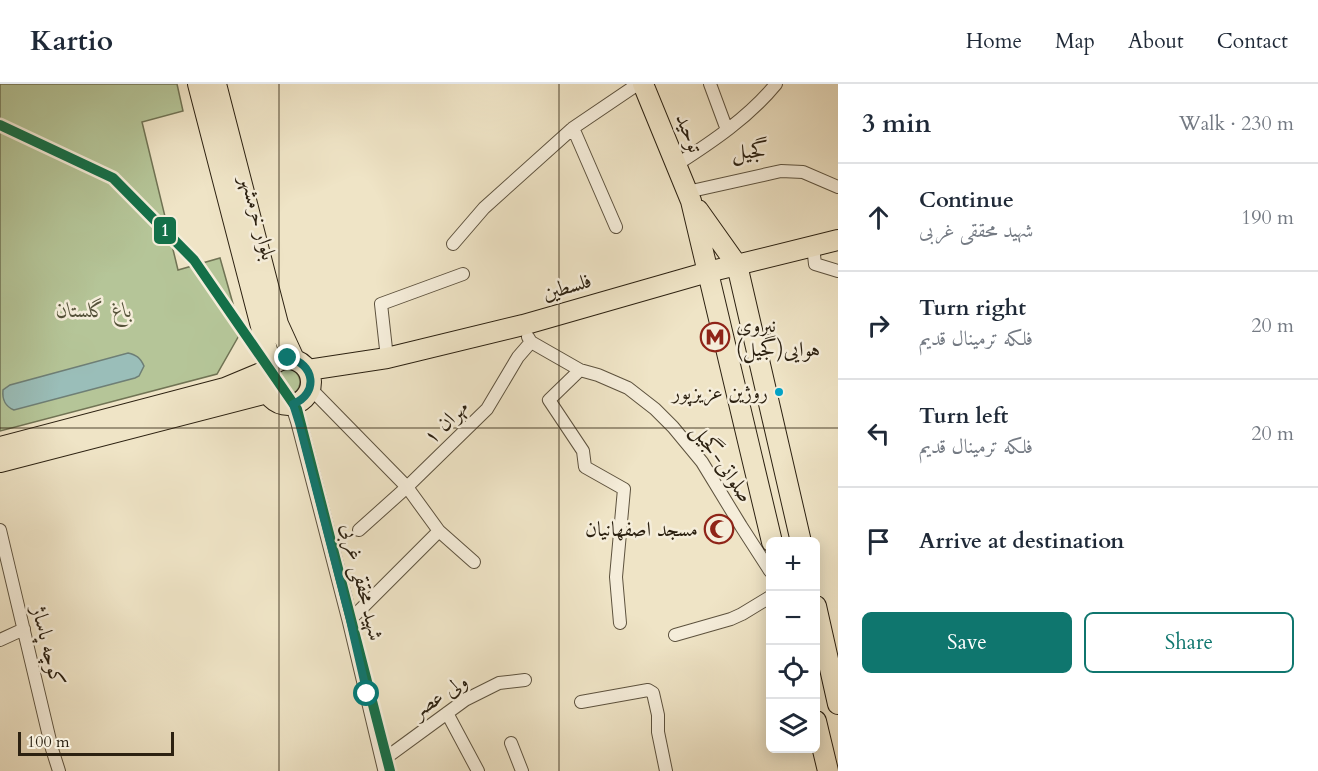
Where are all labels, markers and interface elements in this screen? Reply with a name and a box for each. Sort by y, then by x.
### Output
text: Kartio [30,22,113,60]
text: Home [966,27,1022,56]
text: Map [1055,27,1095,56]
text: About [1128,27,1184,56]
text: Contact [1217,27,1288,56]
text: 3 min [862,106,931,141]
street label: توحید [668,109,710,158]
text: Walk · 230 m [1179,110,1294,137]
district label: گجیل [732,136,768,166]
street label: بلوار خرمشهر [232,171,283,263]
text: Continue [919,185,1014,215]
icon: ahead [862,201,895,234]
text: 190 m [1241,204,1294,231]
line badge: 1 [153,216,177,245]
text: شهید محققی غربی [919,217,1033,244]
text: 1 [161,220,169,242]
street label: فلسطین [539,266,595,308]
text: Turn right [919,293,1026,323]
park label: باغ گلستان [56,296,132,328]
icon: right [862,309,895,342]
place label: نیروی هوایی(گجیل) [736,311,820,364]
text: 20 m [1251,312,1294,339]
metro station icon: نیروی هوایی(گجیل) [699,321,731,353]
text: فلکه ترمینال قدیم [919,325,1033,352]
route end [274,344,300,370]
place label: روژین عزیزپور [670,379,768,407]
marker: روژین عزیزپور [773,386,785,398]
street label: مهران ۱ [417,393,475,451]
text: Turn left [919,401,1008,431]
icon: left [862,417,895,450]
street label: صلواتی-گجیل [684,418,760,508]
text: 20 m [1251,420,1294,447]
text: فلکه ترمینال قدیم [919,433,1033,460]
mosque icon: مسجد اصفهانیان [703,513,735,545]
place label: مسجد اصفهانیان [585,515,698,544]
street label: شهید محققی غربی [333,520,391,644]
icon: arrive [862,525,895,558]
text: Arrive at destination [919,526,1124,556]
map controls [766,537,820,753]
button: + [766,537,820,591]
button: − [766,591,820,645]
street label: کوچه پاساژ [24,601,72,689]
button: Save [862,612,1072,673]
button: Share [1084,612,1294,673]
button: locate [766,645,820,699]
street label: ولی عصر [405,667,474,726]
route start [353,680,379,706]
button: layers [766,699,820,753]
scale bar [18,729,174,756]
text: 100 m [27,731,69,753]

